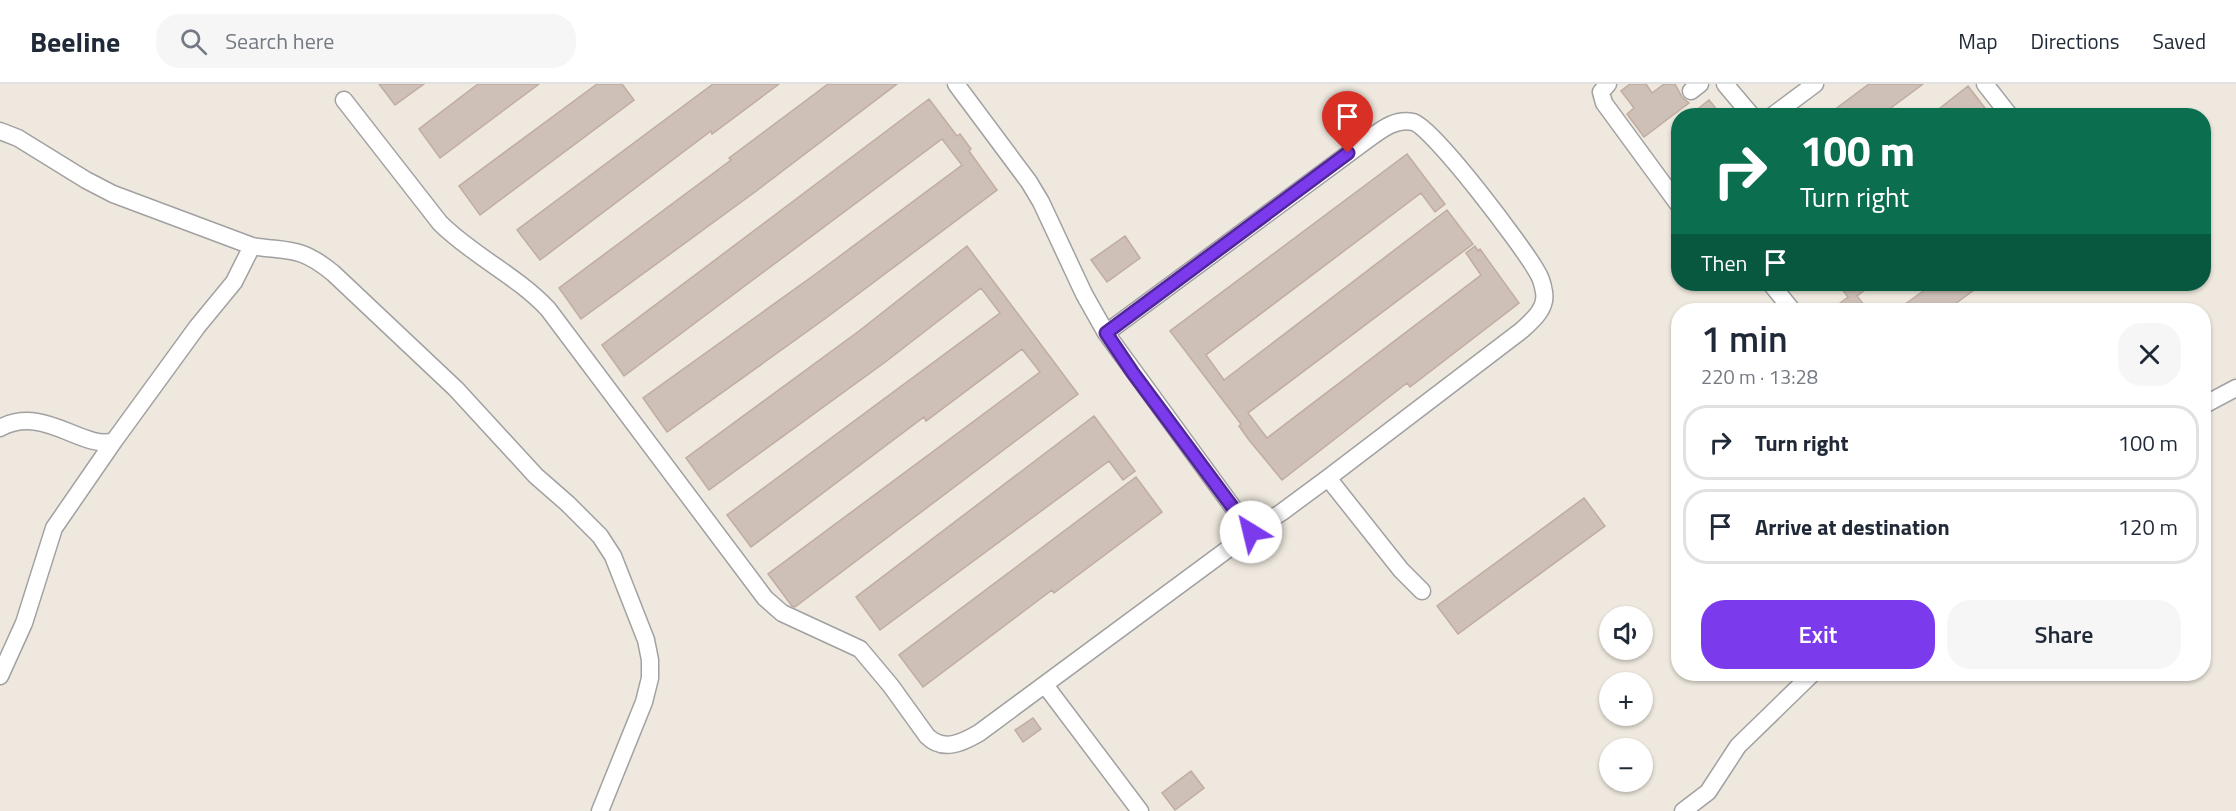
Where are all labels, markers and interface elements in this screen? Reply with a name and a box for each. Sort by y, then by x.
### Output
search box [156,14,576,68]
text: Beeline [30,20,120,63]
text: Search here [225,24,334,58]
icon: search [177,25,210,58]
text: Map [1958,25,1998,57]
text: Directions [2031,25,2120,57]
text: Saved [2153,25,2206,57]
pin [1322,91,1373,153]
icon: arrive [1331,100,1364,133]
text: 100 m [1800,118,1915,182]
icon: right [1701,132,1779,210]
text: Turn right [1800,176,1909,217]
text: Then [1701,246,1747,280]
icon: arrive [1759,246,1792,279]
text: 1 min [1701,311,1788,366]
button: close [2118,323,2181,386]
text: 220 m · 13:28 [1701,361,1818,392]
icon: right [1704,426,1737,459]
text: Turn right [1755,426,1849,460]
text: 100 m [2118,426,2178,460]
position arrow [1219,500,1283,564]
icon: arrive [1704,510,1737,543]
text: Arrive at destination [1755,510,1950,544]
text: 120 m [2118,510,2178,544]
button: Exit [1701,600,1935,669]
button: Share [1947,600,2181,669]
map controls [1599,606,1653,792]
button: sound [1599,606,1653,660]
button: + [1599,672,1653,726]
button: − [1599,738,1653,792]

